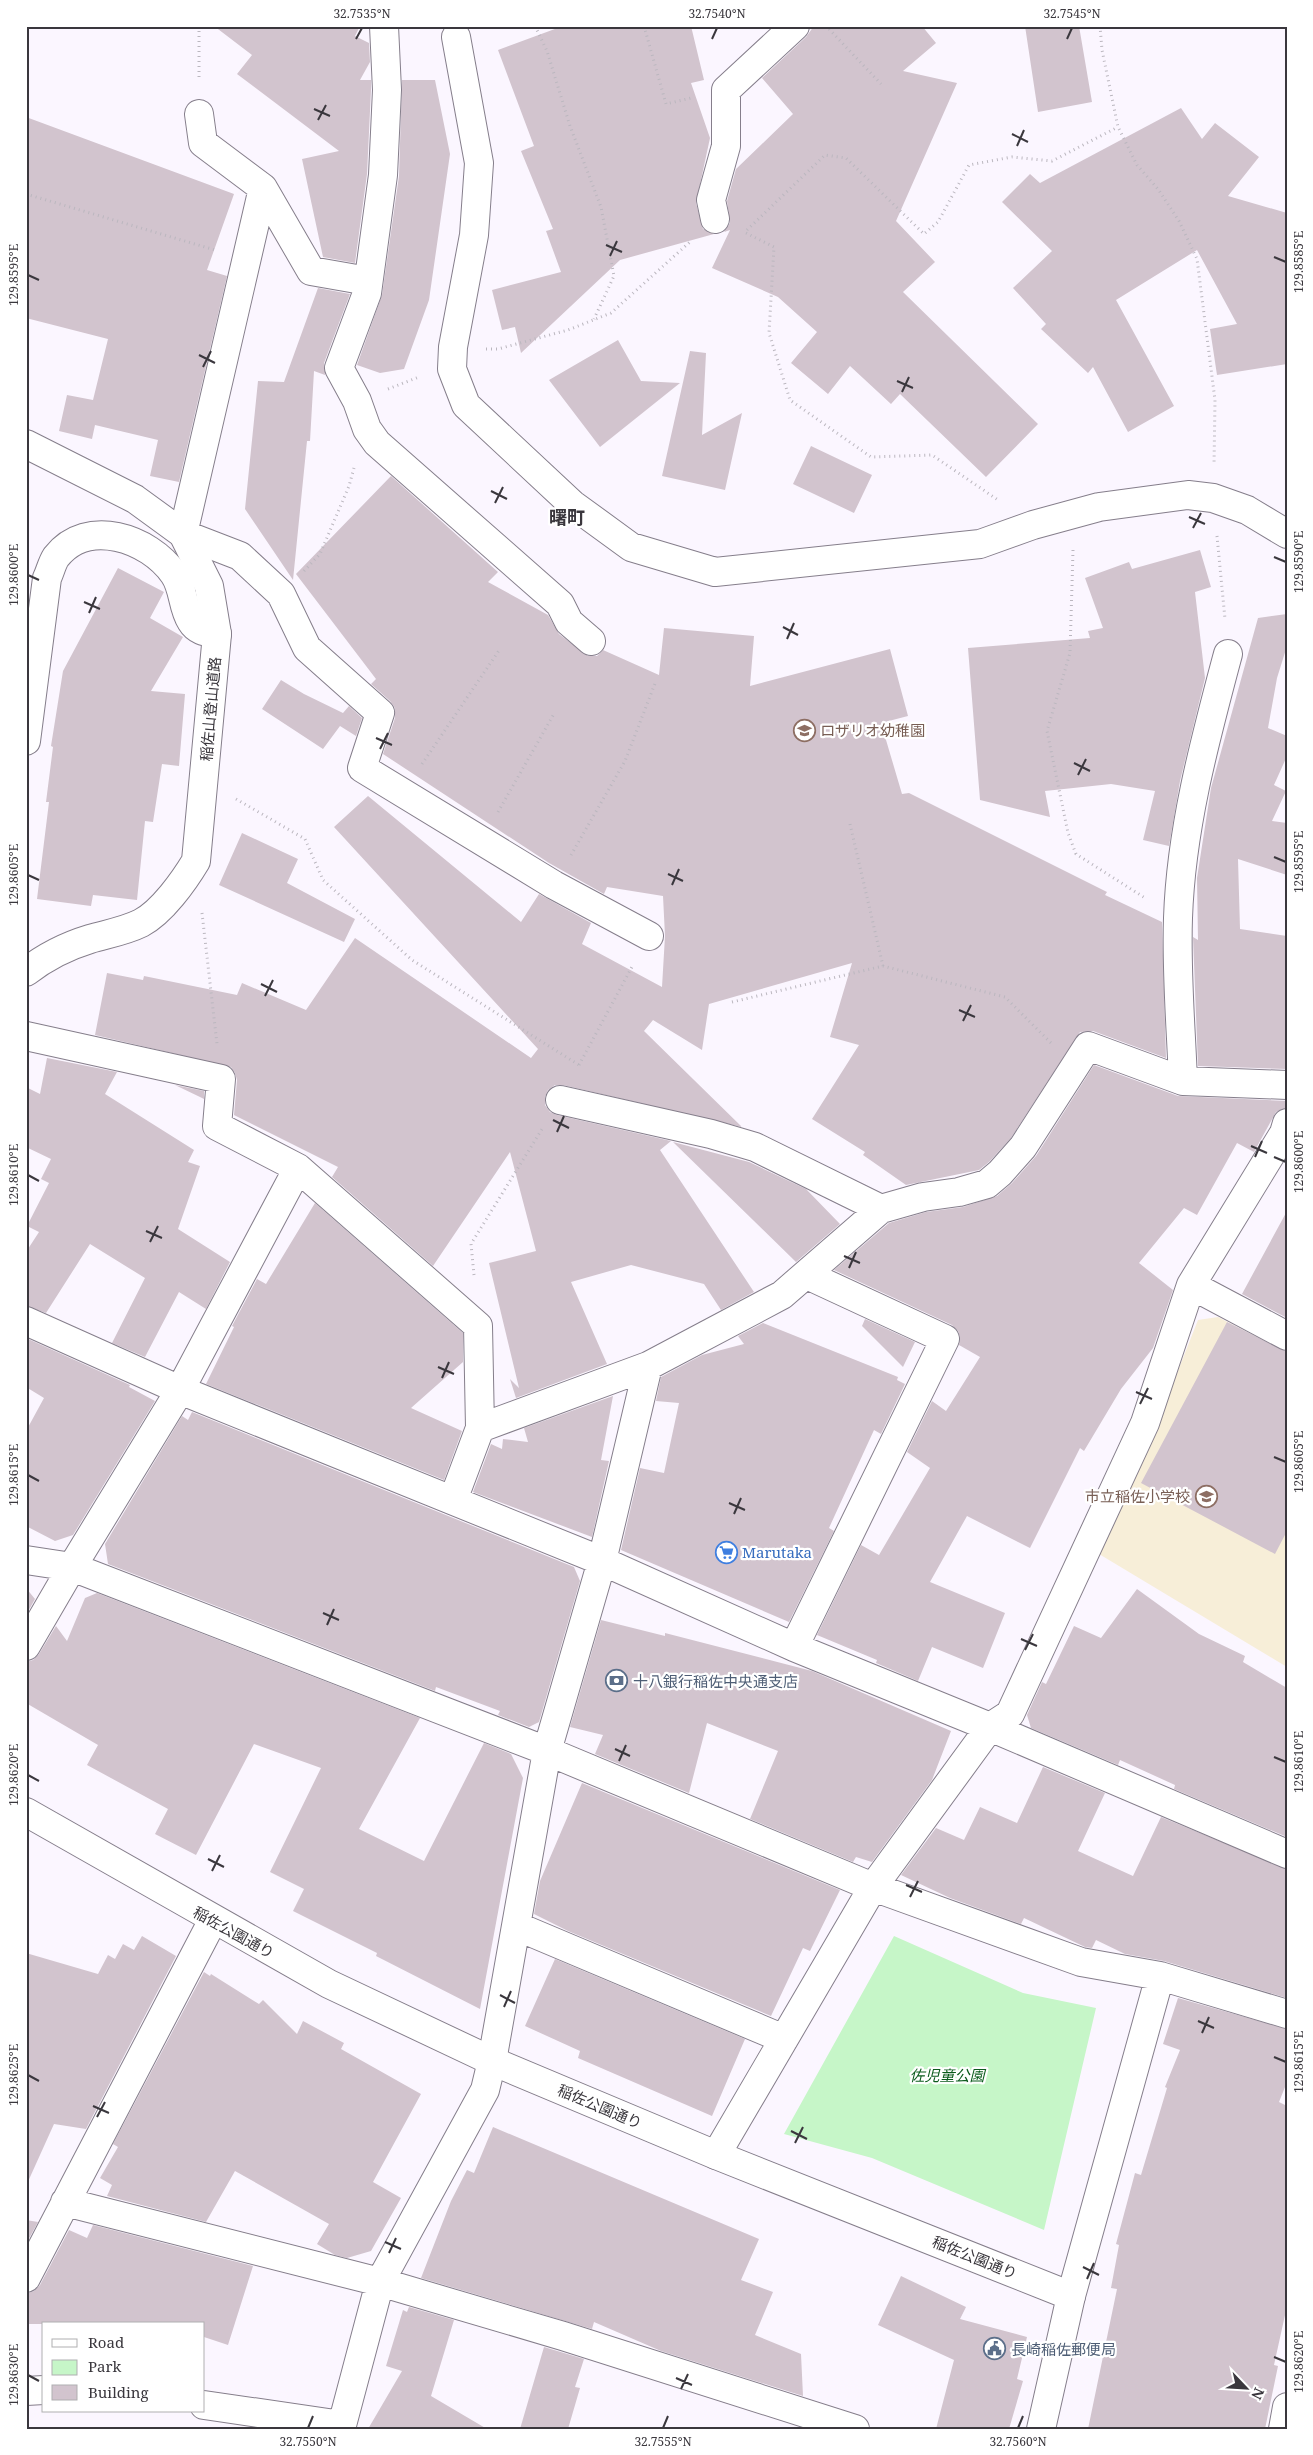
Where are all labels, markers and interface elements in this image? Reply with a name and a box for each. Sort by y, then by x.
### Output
text: 32.7535°N [333,5,391,22]
text: 32.7540°N [688,5,746,22]
text: 32.7545°N [1043,5,1101,22]
text: 129.8585°E [1290,231,1307,293]
text: 129.8595°E [5,244,22,306]
district label: 曙町 [549,505,585,529]
text: 129.8590°E [1290,531,1307,593]
text: 129.8600°E [5,544,22,606]
street label: 稲佐山登山道路 [195,656,225,762]
school or university icon: ロザリオ幼稚園 [792,718,816,742]
place label: ロザリオ幼稚園 [820,720,925,740]
text: 129.8595°E [1290,831,1307,893]
text: 129.8605°E [5,844,22,906]
text: 129.8600°E [1290,1131,1307,1193]
text: 129.8610°E [5,1144,22,1206]
text: 129.8605°E [1290,1431,1307,1493]
text: 129.8615°E [5,1444,22,1506]
school or university icon: 市立稲佐小学校 [1194,1484,1218,1508]
place label: 市立稲佐小学校 [1085,1486,1190,1506]
supermarket icon: Marutaka [714,1540,738,1564]
place label: Marutaka [742,1542,812,1562]
bank icon: 十八銀行稲佐中央通支店 [605,1669,629,1693]
place label: 十八銀行稲佐中央通支店 [633,1671,798,1691]
text: 129.8610°E [1290,1731,1307,1793]
text: 129.8620°E [5,1744,22,1806]
street label: 稲佐公園通り [190,1901,278,1963]
text: 129.8615°E [1290,2031,1307,2093]
text: 129.8625°E [5,2044,22,2106]
park label: 佐児童公園 [909,2065,986,2085]
street label: 稲佐公園通り [555,2079,645,2133]
street label: 稲佐公園通り [930,2231,1020,2283]
legend [42,2322,205,2412]
text: 129.8620°E [1290,2331,1307,2393]
text: Road [88,2332,124,2352]
public building icon: 長崎稲佐郵便局 [983,2337,1007,2361]
place label: 長崎稲佐郵便局 [1011,2339,1116,2359]
text: 129.8630°E [5,2344,22,2406]
text: Park [88,2356,122,2376]
north arrow [1220,2362,1270,2412]
text: Building [88,2382,149,2402]
text: N [1247,2385,1269,2403]
text: 32.7550°N [279,2433,337,2450]
text: 32.7555°N [634,2433,692,2450]
text: 32.7560°N [989,2433,1047,2450]

